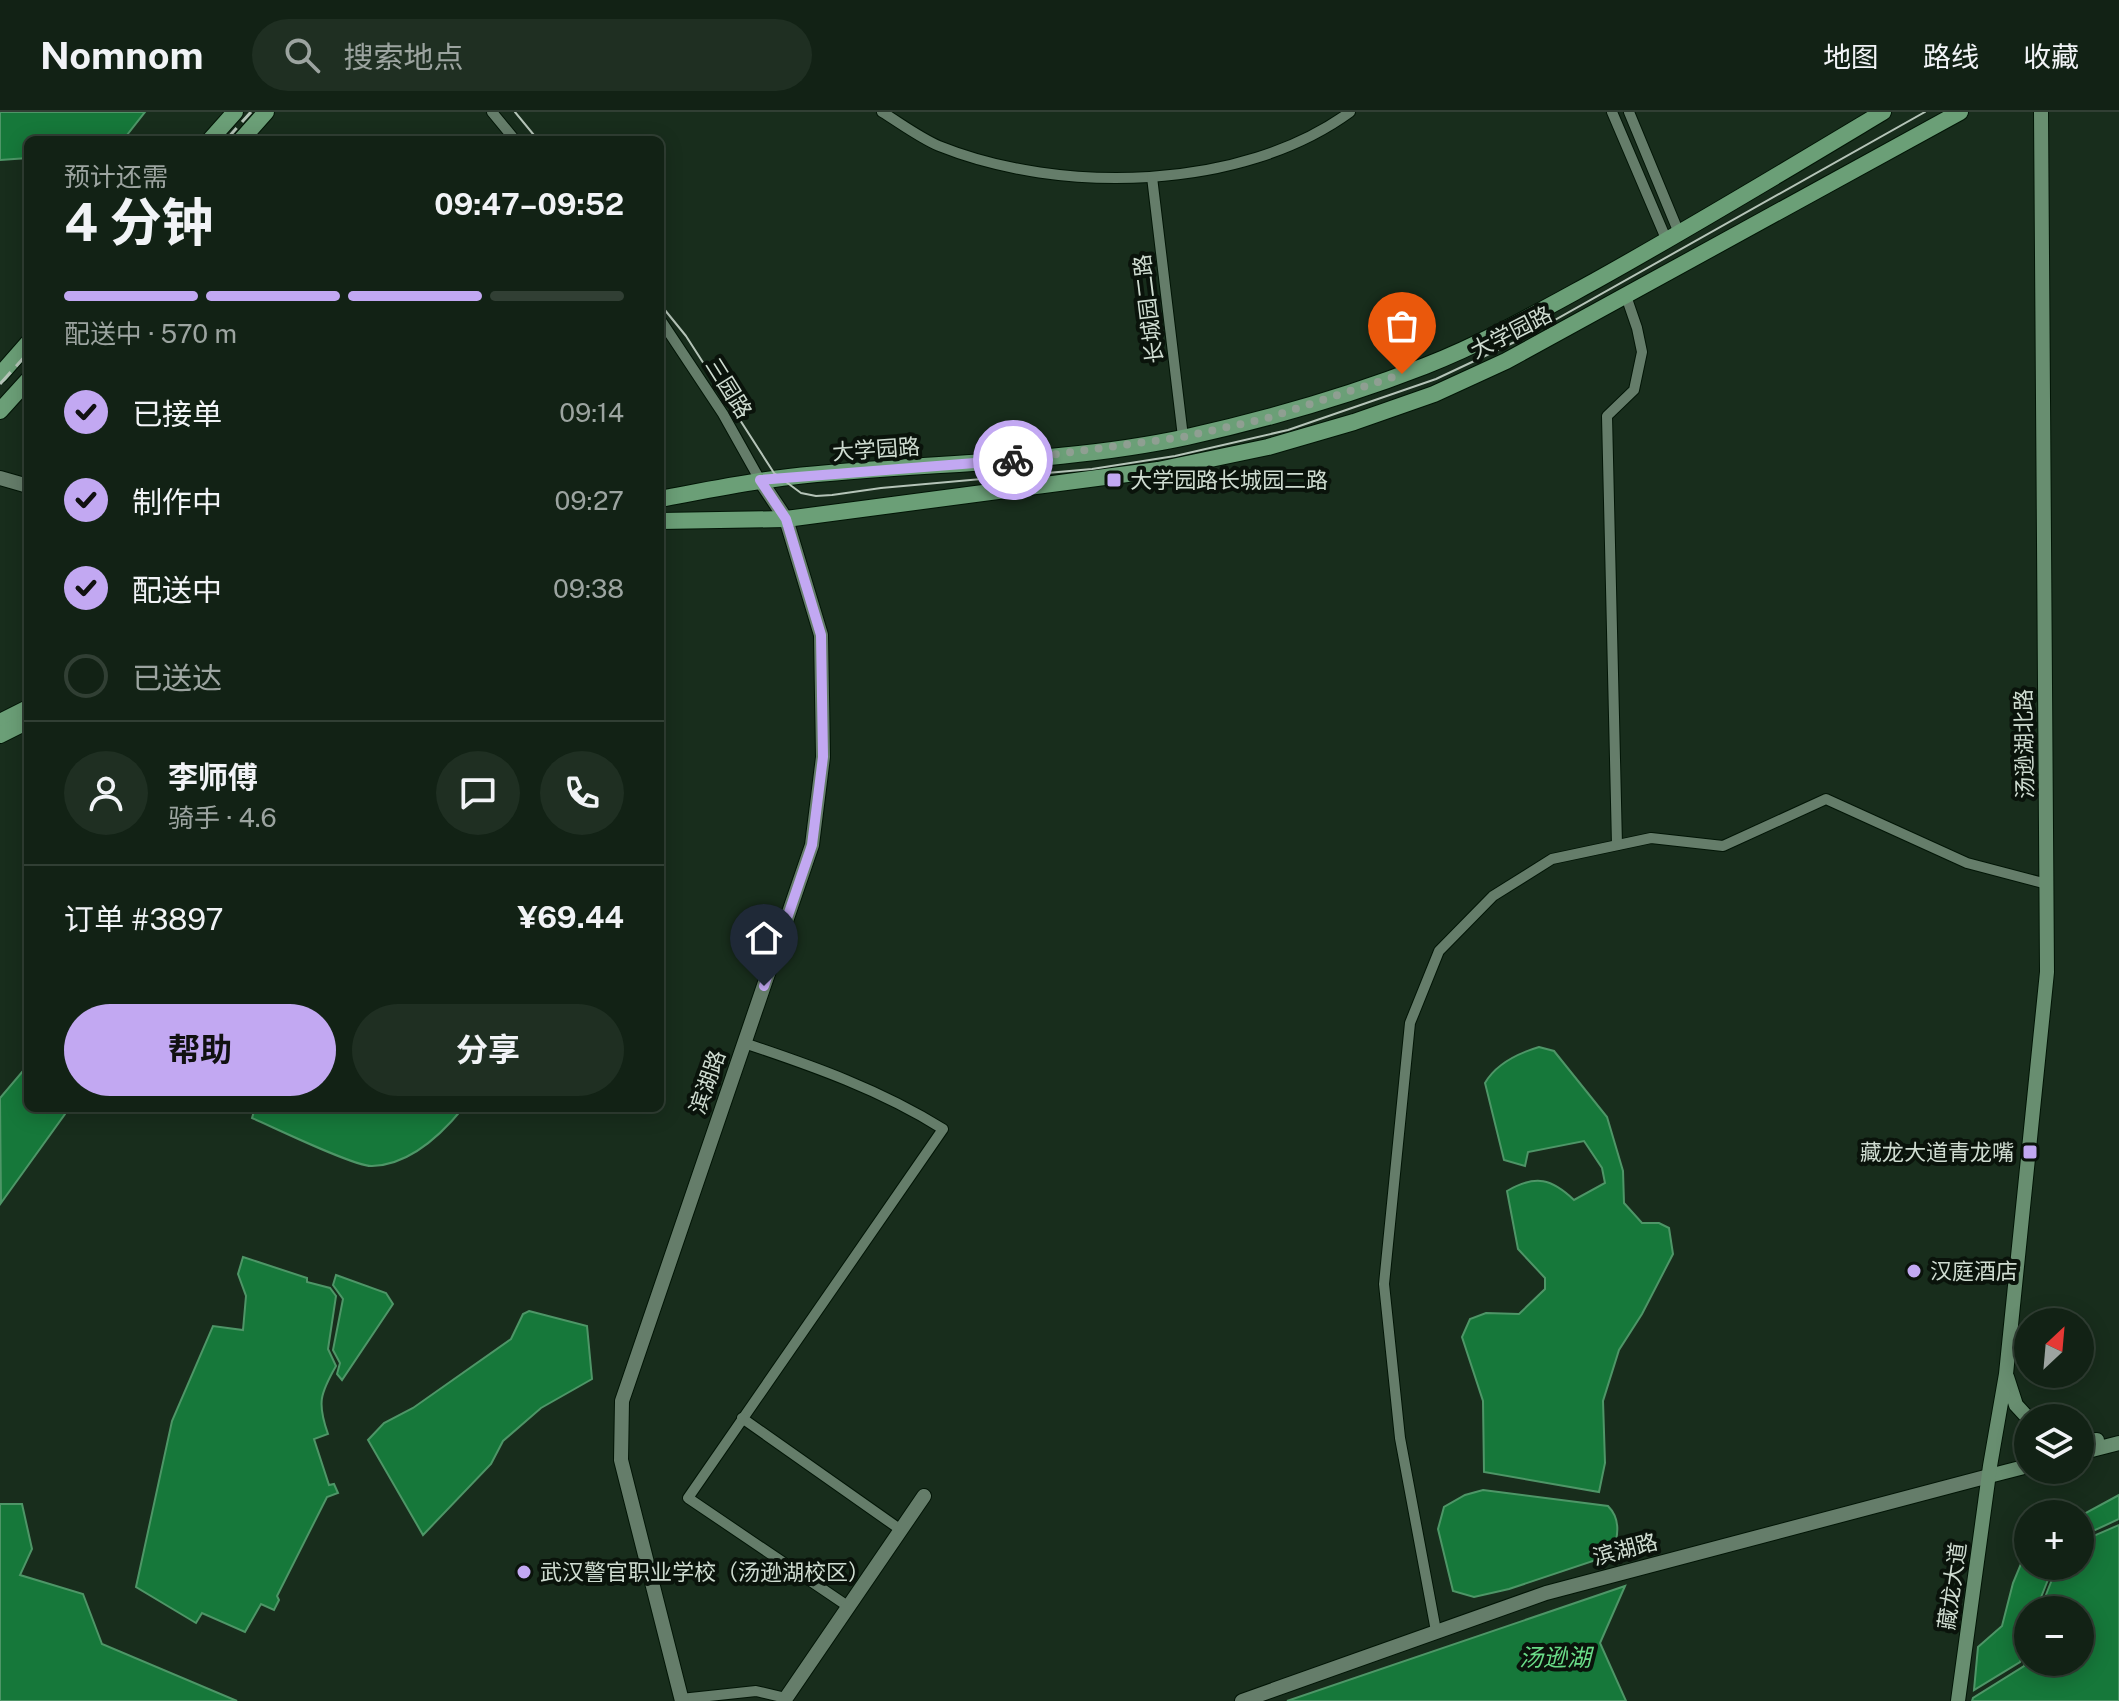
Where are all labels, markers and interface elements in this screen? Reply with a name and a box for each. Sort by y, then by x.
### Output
search box [252,19,812,91]
text: Nomnom [40,33,204,78]
icon: search [280,33,324,77]
text: 搜索地点 [344,39,464,75]
text: 地图 [1823,40,1879,73]
text: 路线 [1923,40,1979,73]
text: 收藏 [2023,40,2079,73]
text: 预计还需 [64,161,168,192]
text: 09:47–09:52 [434,186,624,222]
text: 4 分钟 [64,192,214,253]
street label: 长城园二路 [1128,253,1168,365]
pin [1368,292,1436,374]
street label: 大学园路 [1466,300,1556,364]
icon: bag [1380,304,1424,348]
text: 配送中 · 570 m [64,318,237,349]
street label: 三园路 [700,353,758,423]
icon: check [64,390,108,434]
text: 已接单 [132,396,222,432]
text: 09:14 [559,397,624,428]
courier [973,420,1053,500]
street label: 大学园路 [831,433,921,465]
icon: bike [991,438,1035,482]
place label: 大学园路长城园二路 [1130,467,1328,493]
marker: 大学园路长城园二路 [1105,471,1123,489]
icon: check [64,478,108,522]
text: 制作中 [132,484,222,520]
text: 09:27 [555,485,624,516]
icon: check [64,566,108,610]
text: 配送中 [132,572,222,608]
text: 09:38 [553,573,624,604]
text: 已送达 [132,660,222,696]
street label: 汤逊湖北路 [2010,689,2038,799]
button: person [64,751,148,835]
button: chat [436,751,520,835]
button: phone [540,751,624,835]
text: 李师傅 [168,759,258,795]
text: 骑手 · 4.6 [168,802,277,833]
text: ¥69.44 [517,899,624,935]
text: 订单 #3897 [64,901,224,937]
pin [730,904,798,986]
icon: home [742,916,786,960]
button: 帮助 [64,1004,336,1096]
button: 分享 [352,1004,624,1096]
street label: 滨湖路 [684,1047,730,1117]
place label: 藏龙大道青龙嘴 [1860,1139,2014,1165]
marker: 藏龙大道青龙嘴 [2021,1143,2039,1161]
place label: 汉庭酒店 [1930,1258,2018,1284]
marker: 汉庭酒店 [1905,1262,1923,1280]
north arrow [2014,1308,2094,1388]
map controls [2014,1308,2094,1676]
button: layers [2014,1404,2094,1484]
button: + [2014,1500,2094,1580]
street label: 滨湖路 [1590,1528,1660,1570]
street label: 藏龙大道 [1933,1541,1971,1631]
place label: 武汉警官职业学校（汤逊湖校区） [540,1559,870,1585]
marker: 武汉警官职业学校（汤逊湖校区） [515,1563,533,1581]
button: − [2014,1596,2094,1676]
water label: 汤逊湖 [1519,1643,1595,1671]

